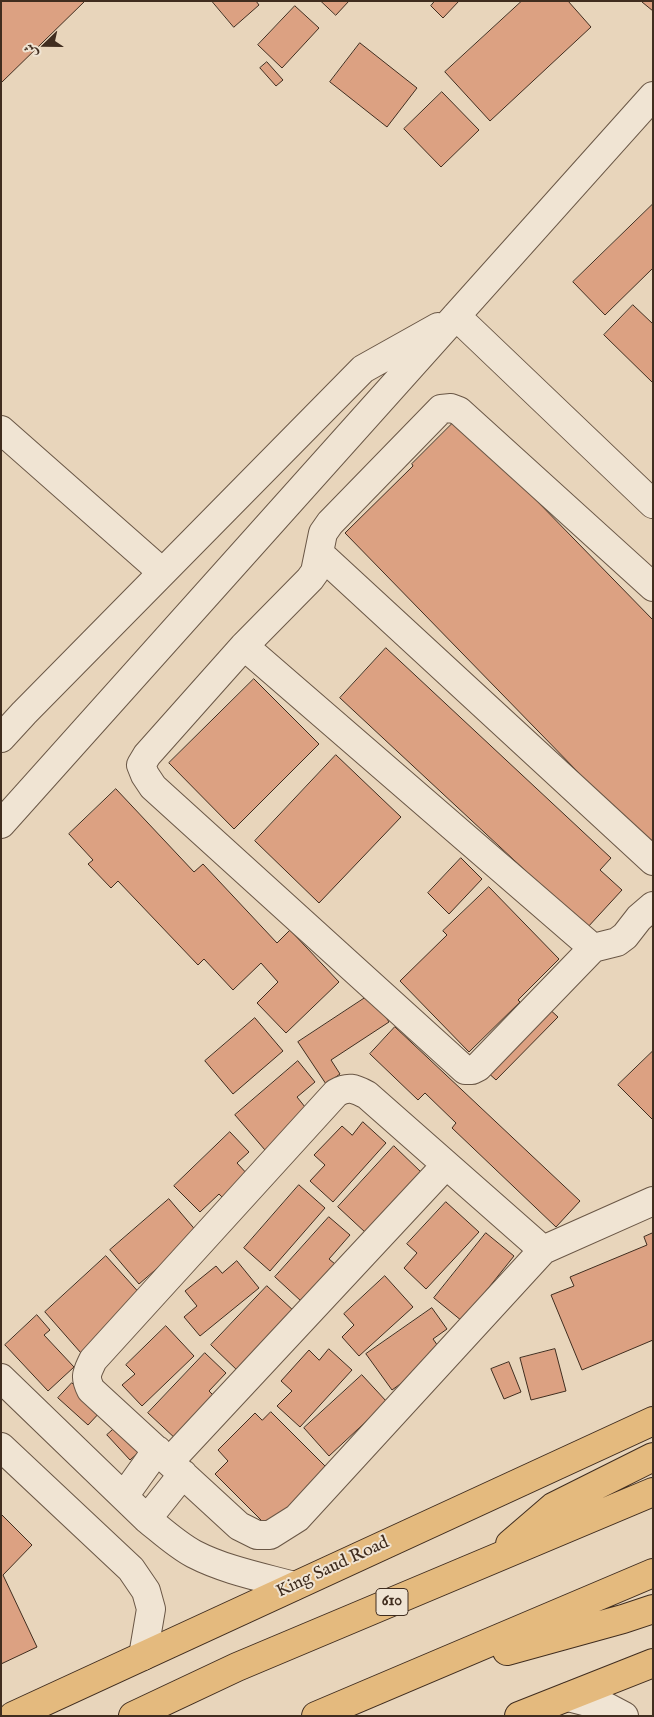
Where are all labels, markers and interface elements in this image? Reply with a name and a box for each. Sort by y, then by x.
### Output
north arrow [20,20,70,70]
text: ش [20,41,42,60]
street label: King Saud Road [273,1533,393,1603]
road number: 610 [376,1588,408,1615]

